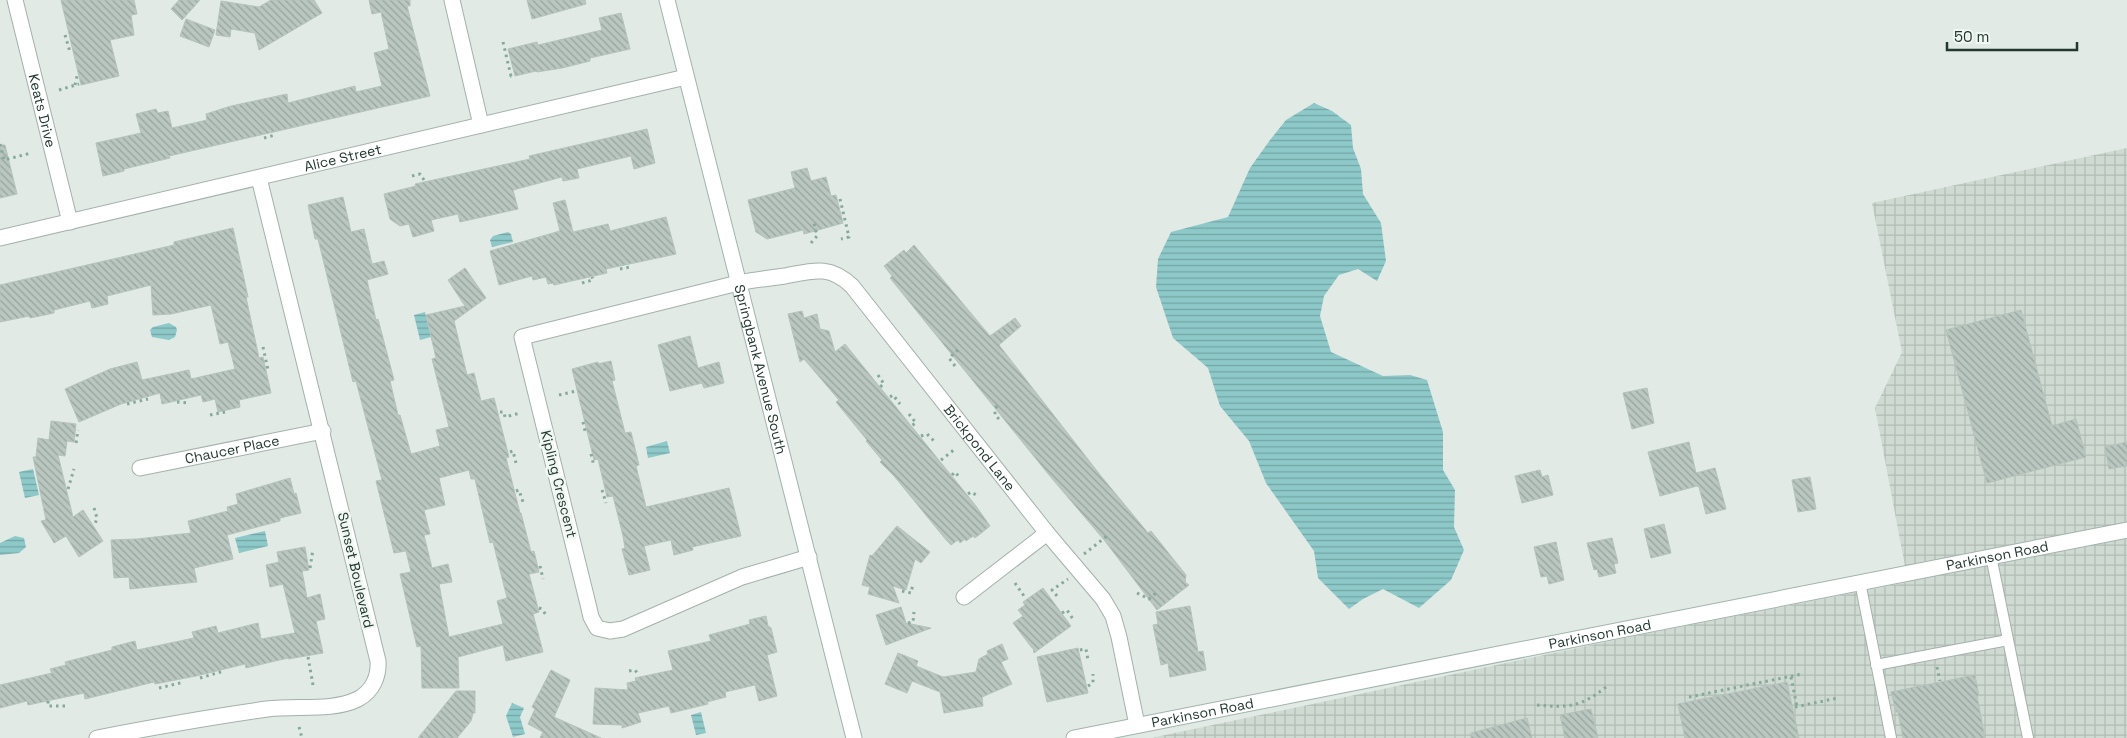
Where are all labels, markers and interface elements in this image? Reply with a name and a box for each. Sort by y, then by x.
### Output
scale bar [1947,20,2077,52]
text: 50 m [1954,27,1989,46]
street label: Keats Drive [25,72,60,149]
street label: Alice Street [302,140,383,175]
street label: Springbank Avenue South [730,283,791,456]
street label: Brickpond Lane [940,401,1019,495]
street label: Kipling Crescent [537,428,581,540]
street label: Chaucer Place [183,431,281,468]
street label: Sunset Boulevard [334,510,378,630]
street label: Parkinson Road [1944,537,2050,575]
street label: Parkinson Road [1547,615,1653,653]
street label: Parkinson Road [1150,694,1255,732]

